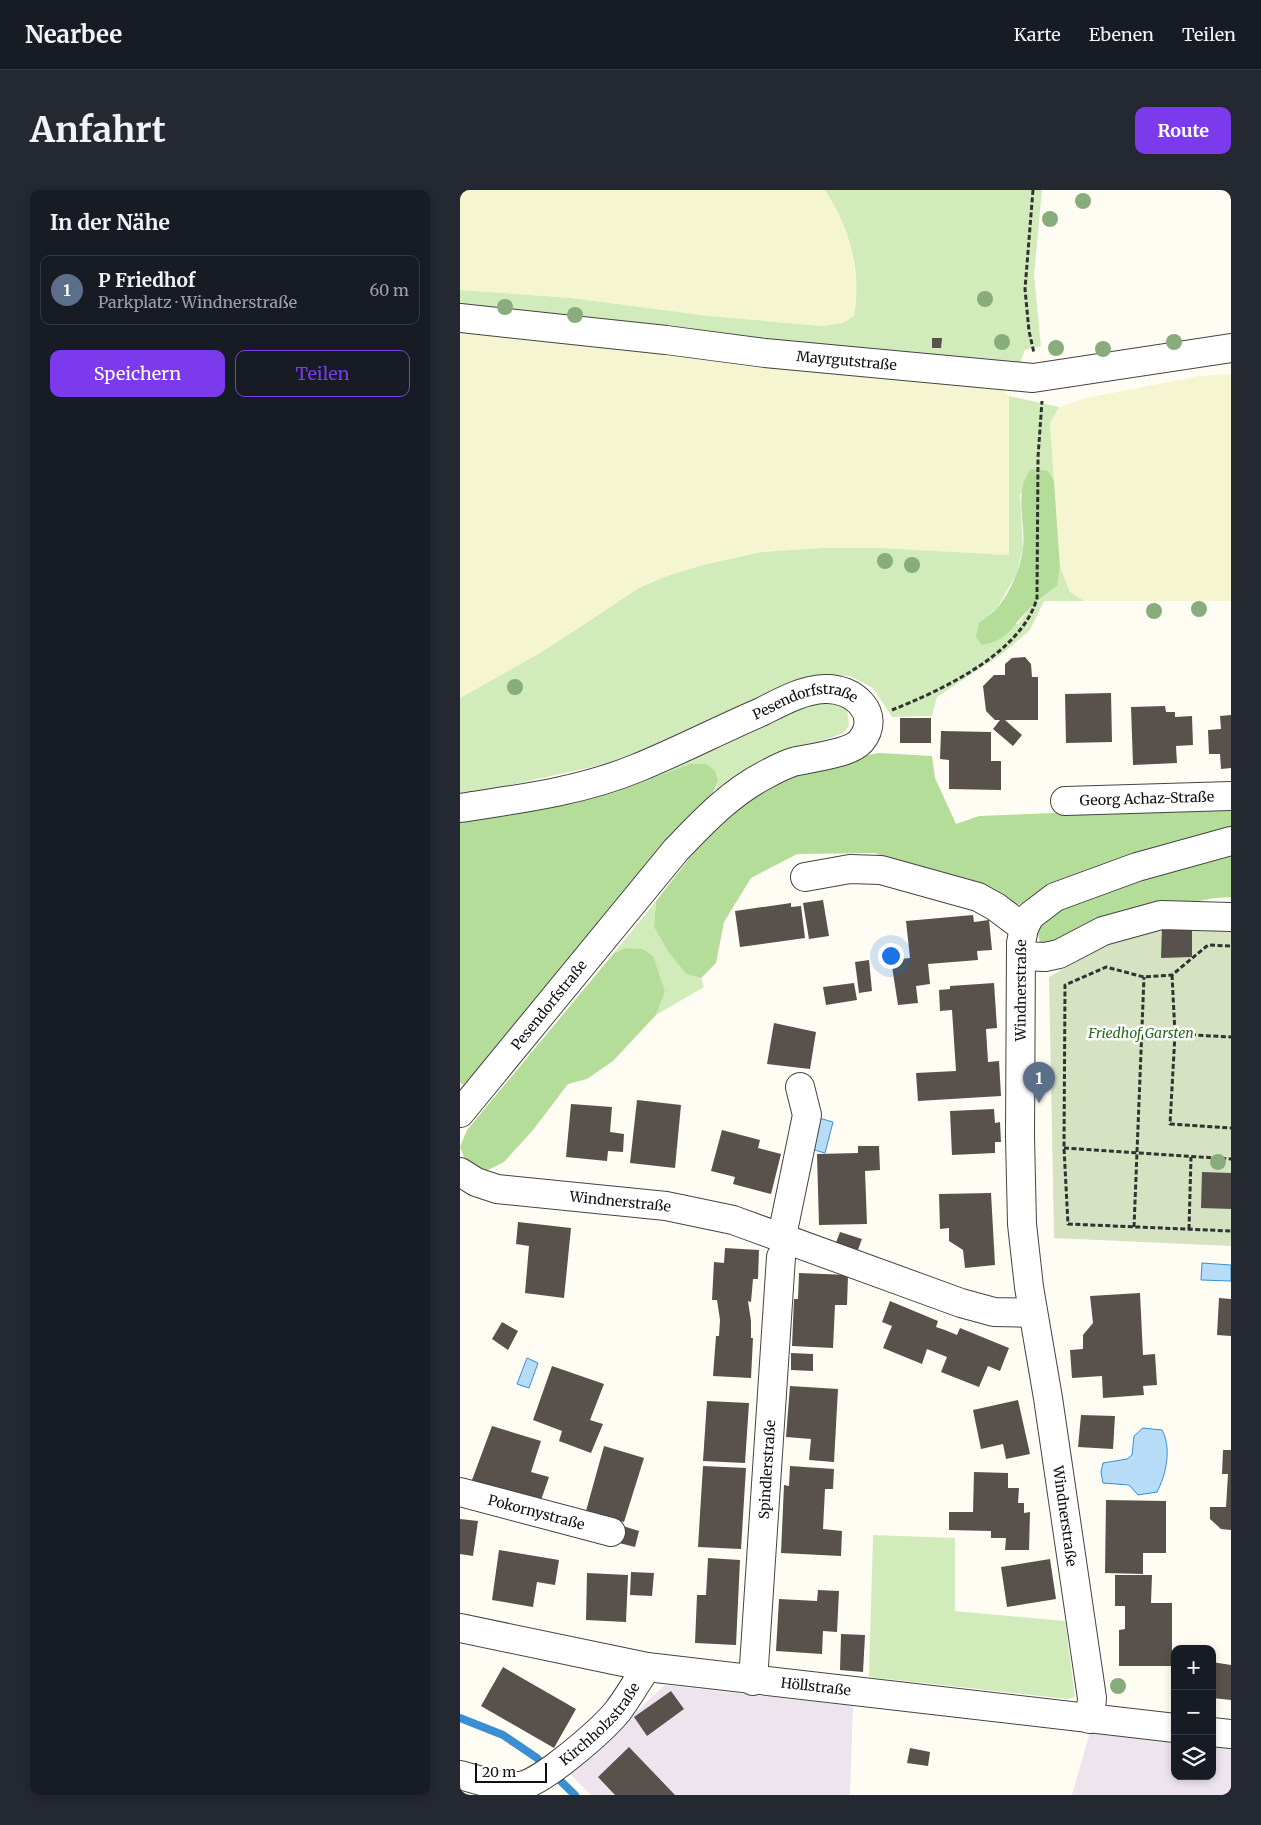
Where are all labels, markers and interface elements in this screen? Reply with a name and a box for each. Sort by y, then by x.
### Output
text: Nearbee [25,19,122,50]
text: Karte [1014,23,1061,46]
text: Ebenen [1089,23,1154,46]
text: Teilen [1182,23,1236,46]
button: Route [1135,107,1231,154]
text: Anfahrt [30,108,166,152]
text: In der Nähe [50,209,170,236]
text: P Friedhof [98,268,195,292]
text: 1 [63,280,71,300]
text: 60 m [369,280,409,300]
text: Parkplatz · Windnerstraße [98,292,297,312]
street label: Mayrgutstraße [796,347,898,374]
button: Speichern [50,350,225,397]
button: Teilen [235,350,410,397]
street label: Pesendorfstraße [750,680,862,724]
street label: Georg Achaz-Straße [1079,788,1214,810]
street label: Windnerstraße [1011,939,1030,1042]
your location [878,943,904,969]
street label: Pesendorfstraße [507,956,591,1054]
park label: Friedhof Garsten [1087,1024,1194,1042]
pin: 1 [1023,1062,1055,1103]
street label: Windnerstraße [568,1187,673,1216]
street label: Spindlerstraße [755,1419,779,1520]
street label: Windnerstraße [1049,1463,1081,1568]
street label: Pokornystraße [486,1491,587,1534]
map controls [1171,1645,1216,1780]
button: + [1171,1645,1216,1690]
street label: Höllstraße [780,1674,852,1699]
street label: Kirchholzstraße [556,1679,644,1769]
button: − [1171,1690,1216,1735]
button: layers [1171,1735,1216,1780]
scale bar [475,1760,548,1783]
text: 20 m [482,1763,516,1781]

